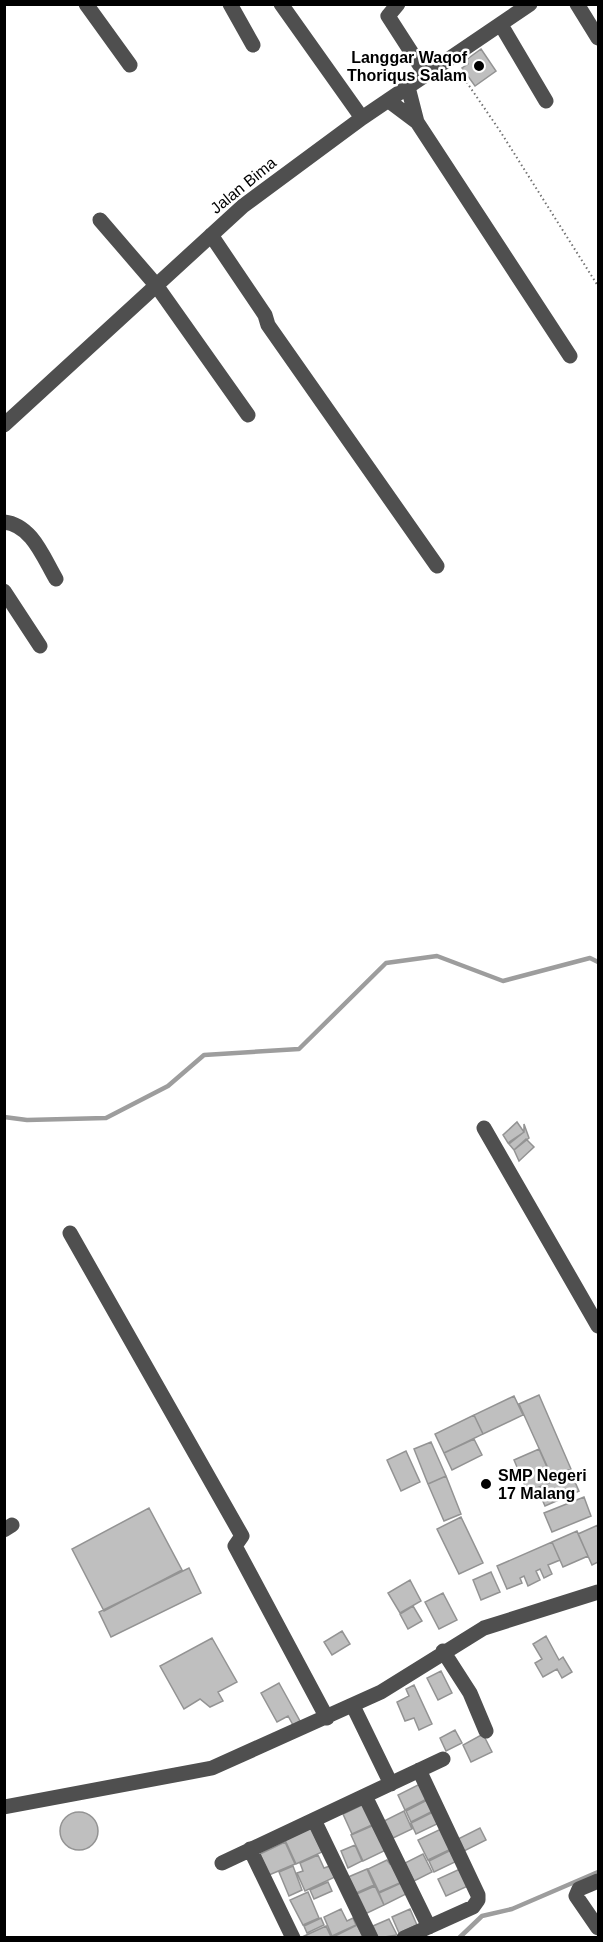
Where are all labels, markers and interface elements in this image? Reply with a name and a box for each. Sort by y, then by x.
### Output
place label: Langgar Waqof Thoriqus Salam [347,49,468,84]
marker: Langgar Waqof Thoriqus Salam [472,59,486,73]
street label: Jalan Bima [207,154,279,217]
place label: SMP Negeri 17 Malang [498,1467,587,1502]
marker: SMP Negeri 17 Malang [479,1477,493,1491]

